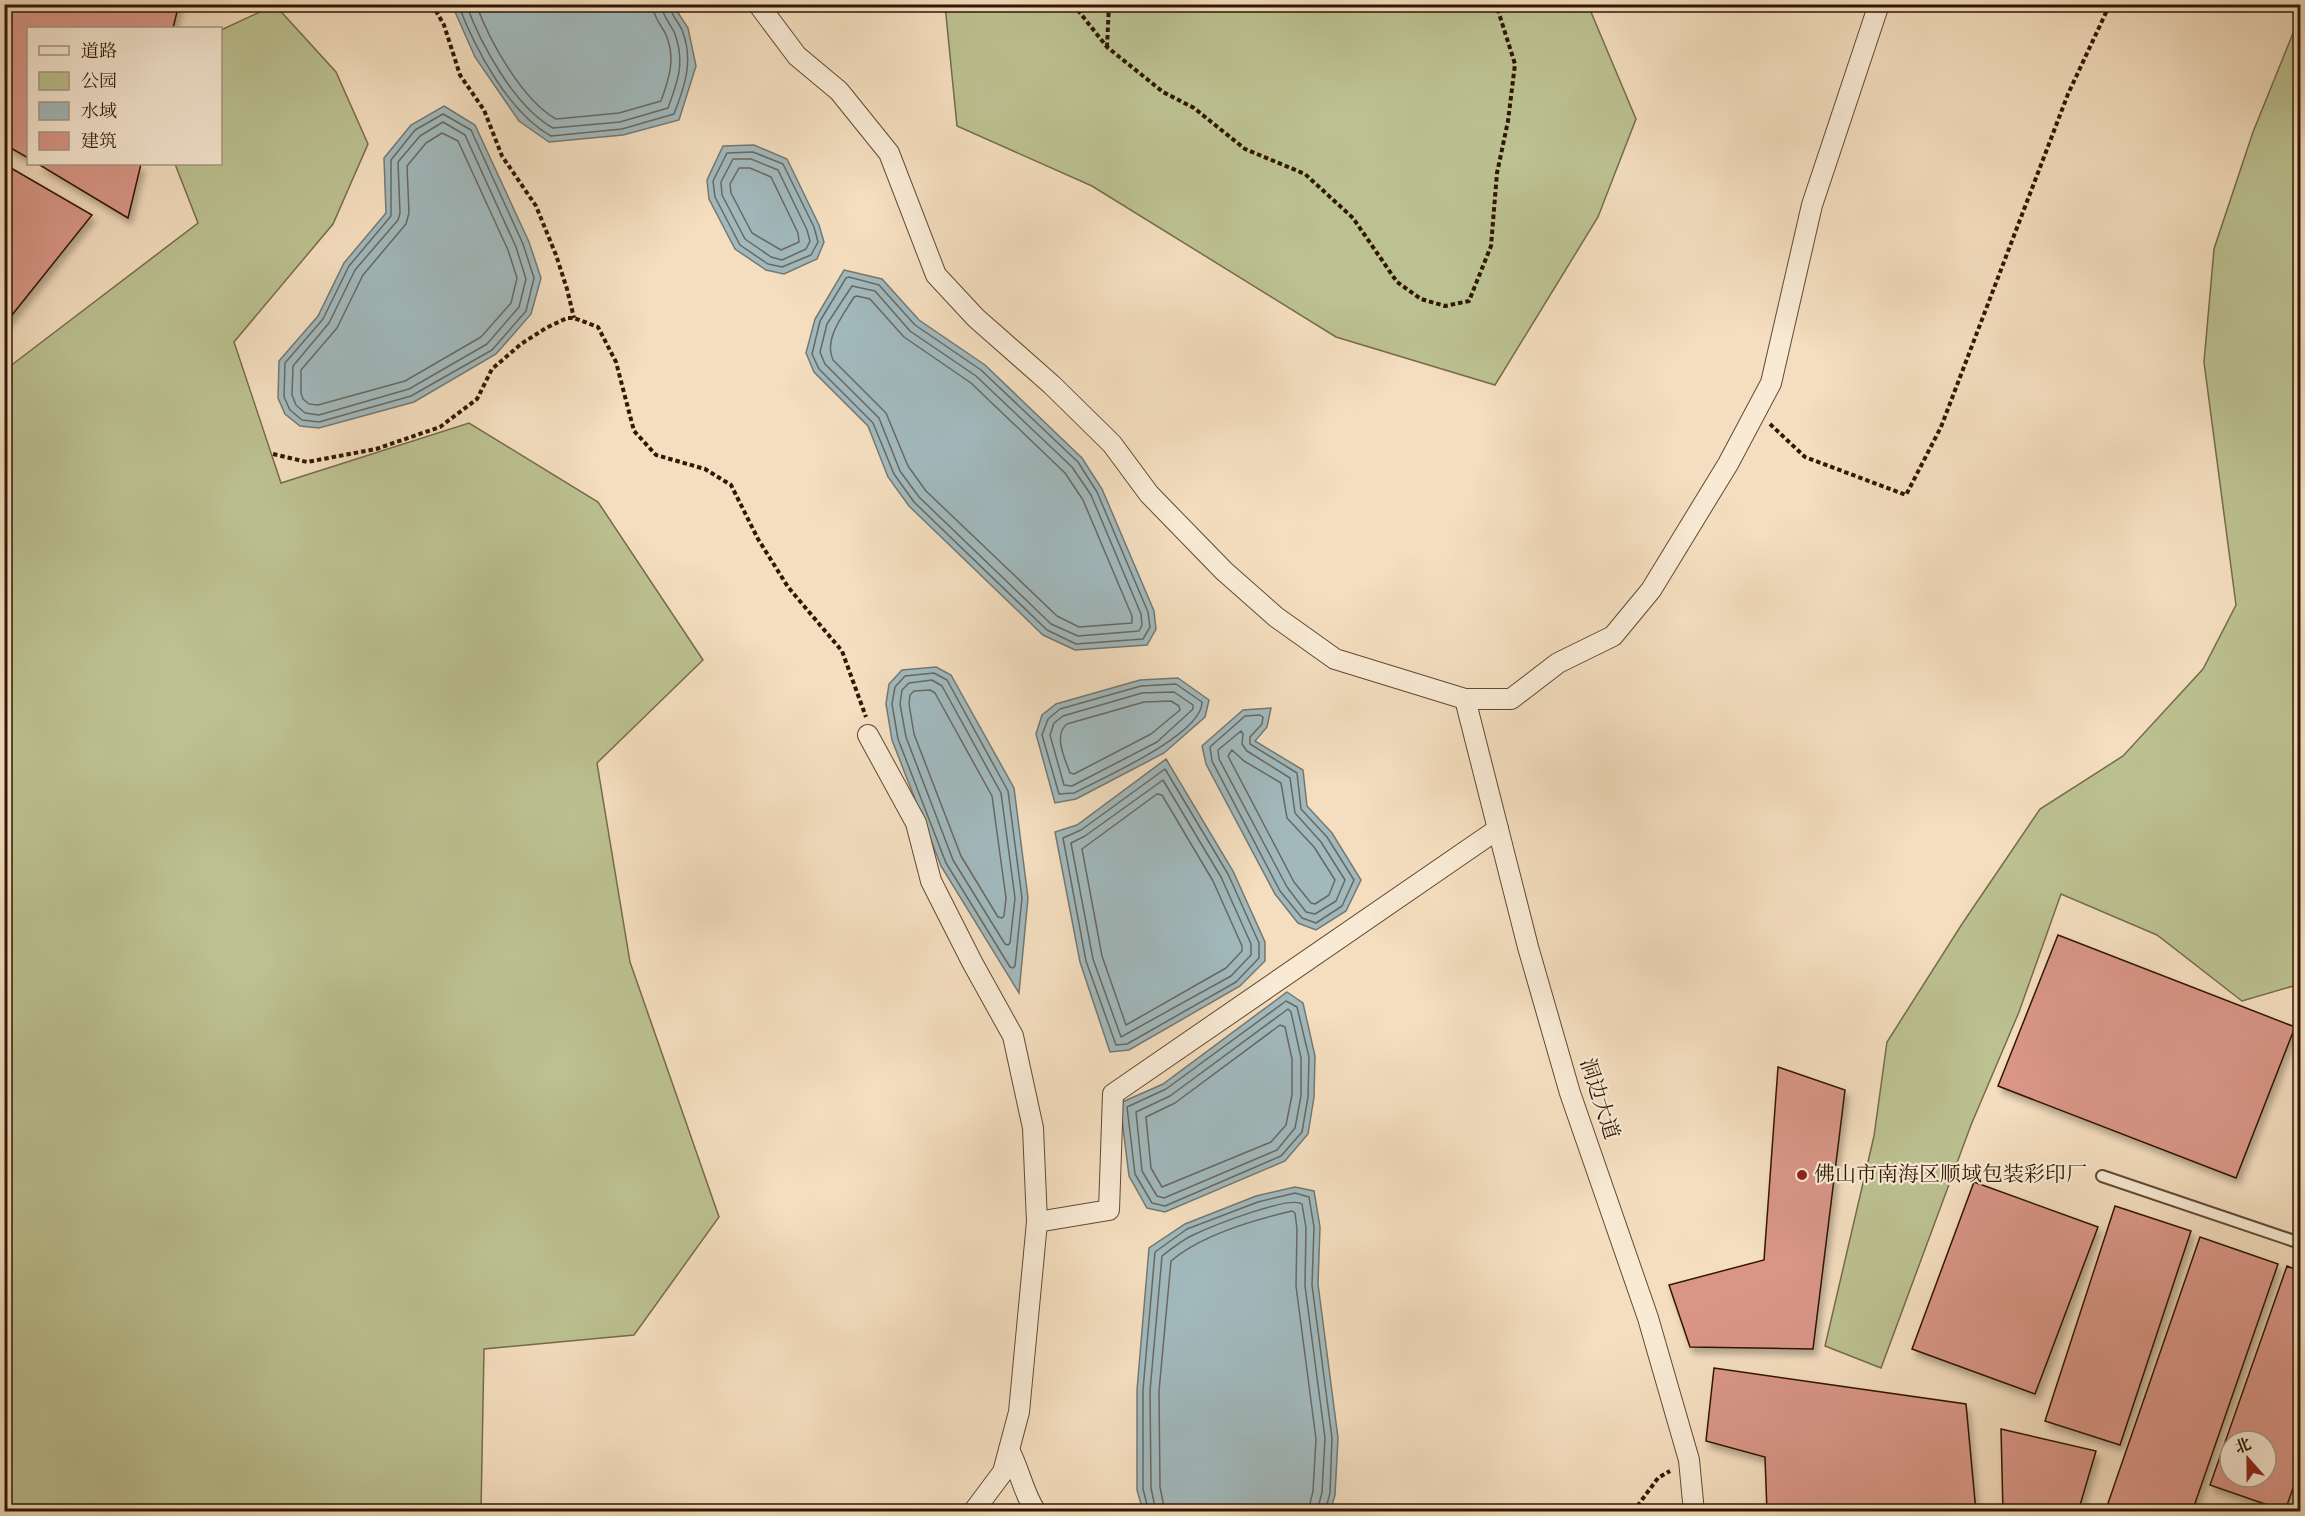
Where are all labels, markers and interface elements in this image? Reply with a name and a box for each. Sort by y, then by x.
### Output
legend [27,27,222,165]
text: 道路 [81,40,117,63]
text: 公园 [81,70,117,93]
text: 水域 [81,100,117,123]
text: 建筑 [81,130,117,153]
street label: 洞边大道 [1574,1055,1624,1143]
place label: 佛山市南海区顺域包装彩印厂 [1814,1162,2087,1188]
marker: 佛山市南海区顺域包装彩印厂 [1795,1168,1809,1182]
north arrow [2218,1429,2278,1489]
text: 北 [2232,1434,2254,1458]

